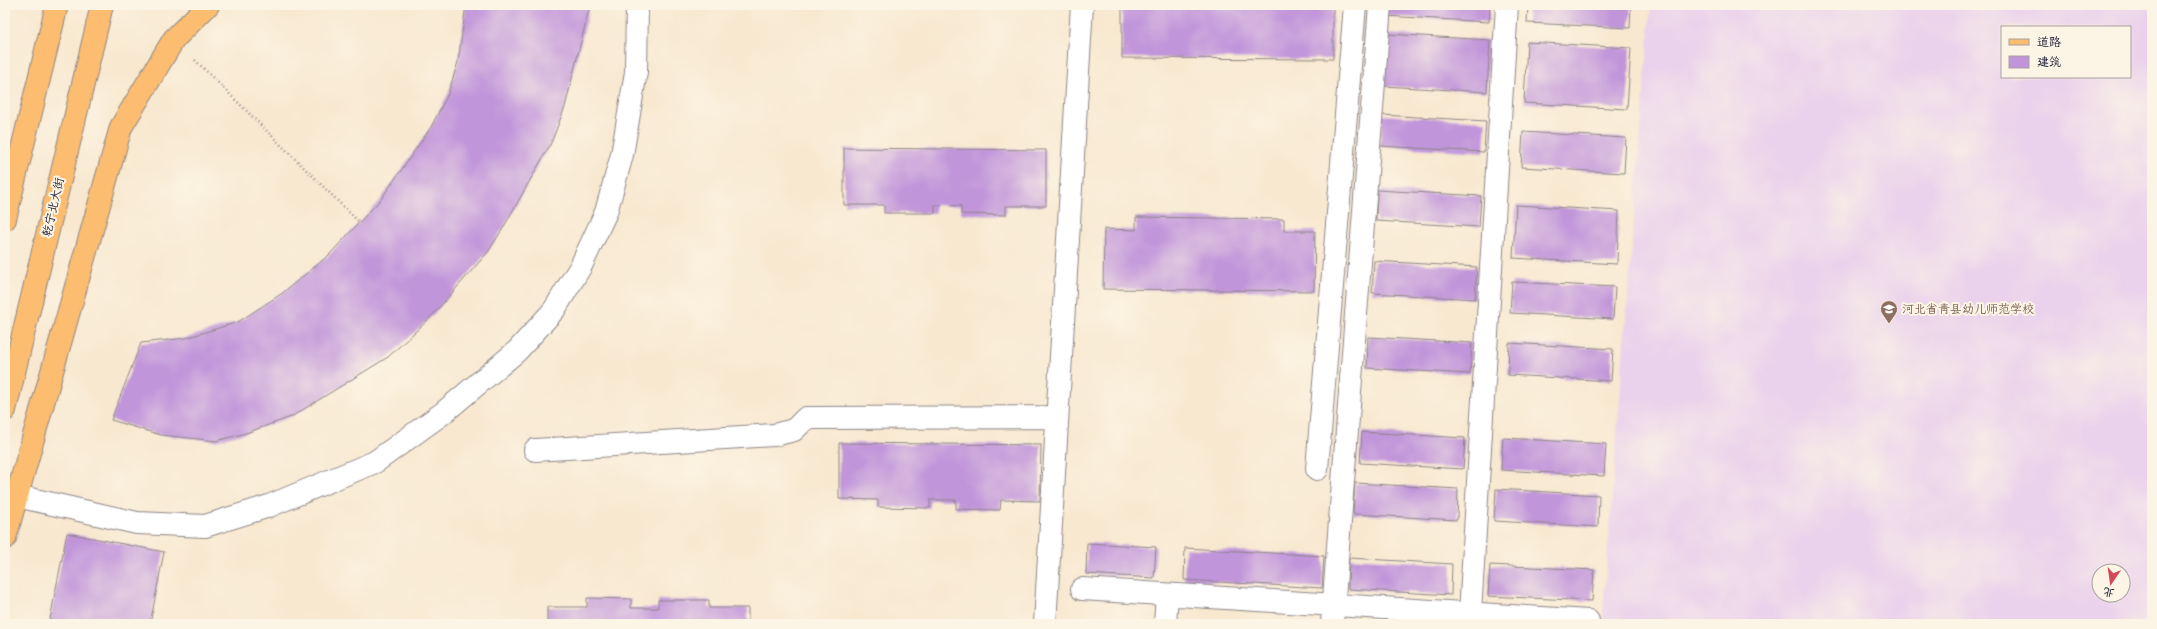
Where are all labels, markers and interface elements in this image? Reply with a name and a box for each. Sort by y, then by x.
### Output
legend [2001,26,2131,78]
text: 道路 [2037,33,2061,50]
text: 建筑 [2037,53,2061,70]
street label: 乾宁北大街 [37,176,68,238]
school or university icon: 河北省青县幼儿师范学校 [1879,299,1899,324]
place label: 河北省青县幼儿师范学校 [1902,300,2034,317]
north arrow [2091,563,2131,603]
text: 北 [2102,585,2116,601]

